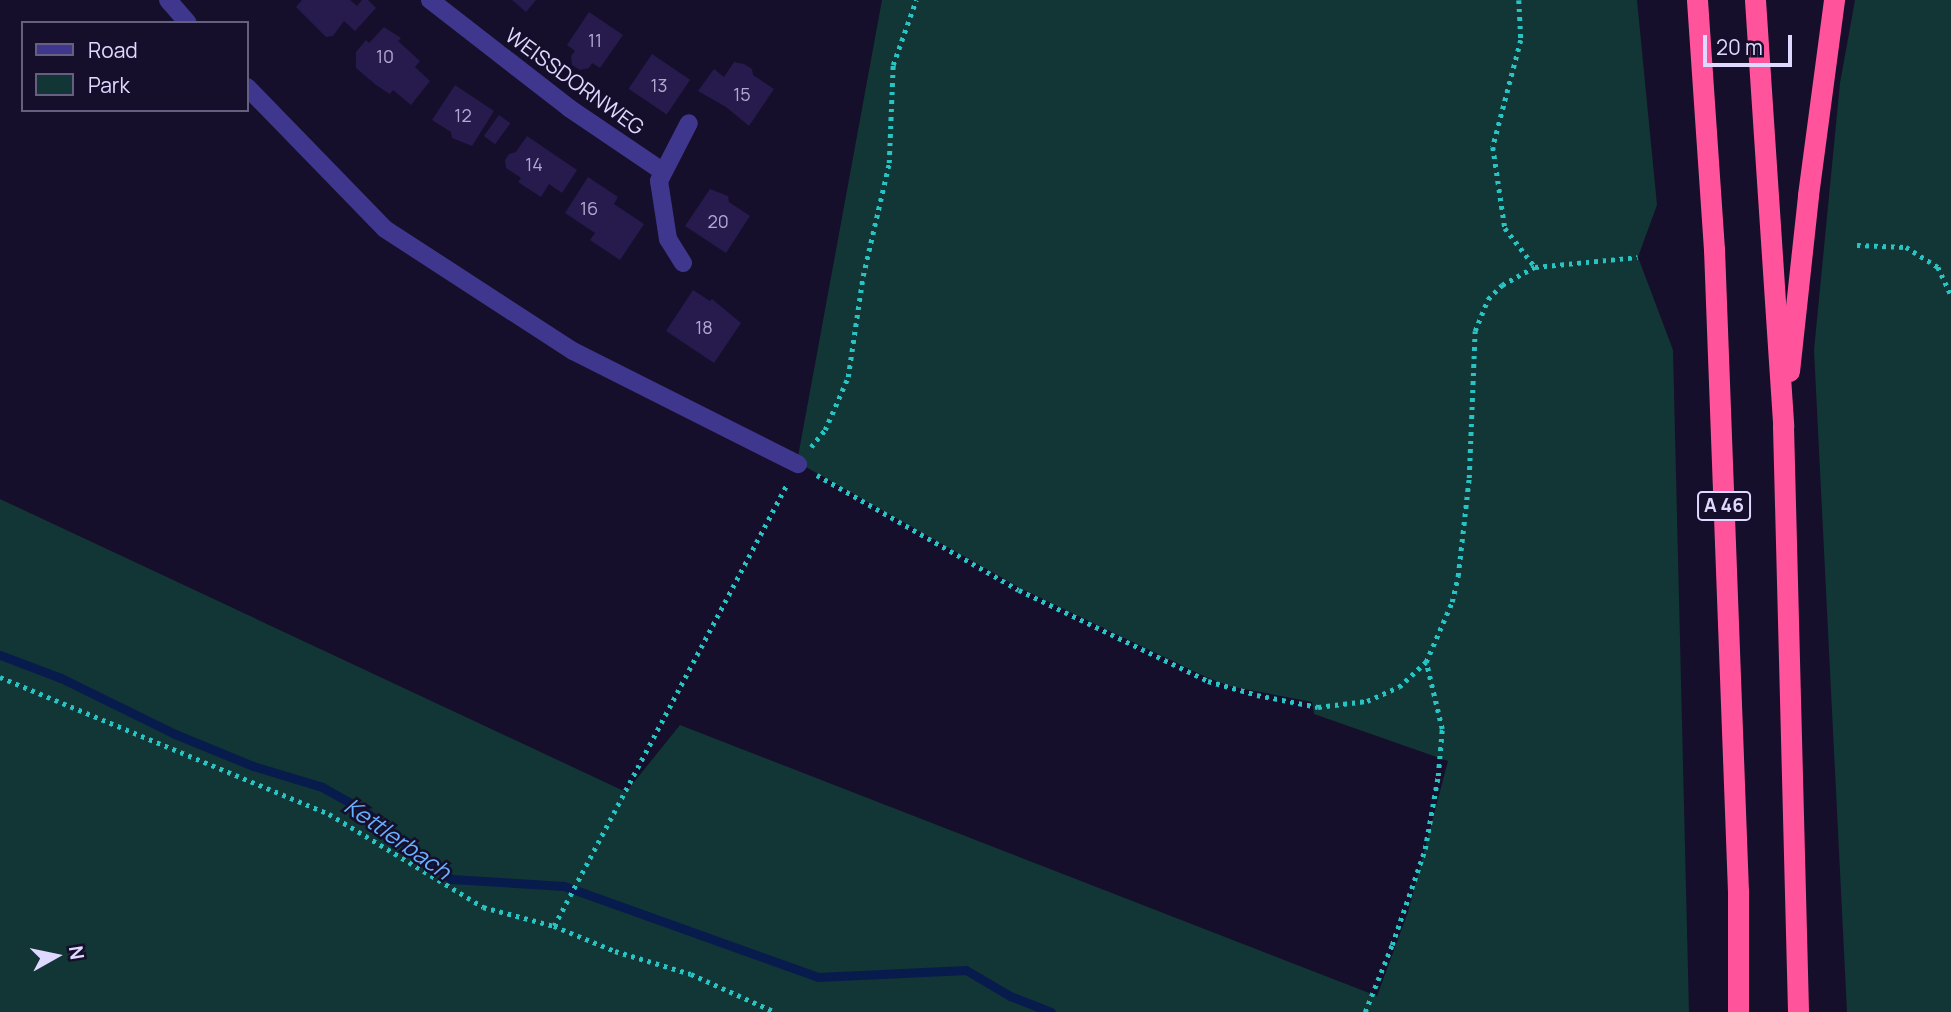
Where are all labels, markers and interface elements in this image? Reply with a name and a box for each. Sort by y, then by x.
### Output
legend [21,21,248,112]
scale bar [1706,21,1795,65]
street label: WEISSDORNWEG [501,22,649,140]
house number: 11 [588,29,602,51]
text: 20 m [1716,33,1763,61]
text: Road [88,36,138,64]
house number: 10 [376,45,394,67]
text: Park [88,71,130,99]
house number: 13 [651,74,667,96]
house number: 15 [733,83,751,105]
house number: 12 [454,104,472,126]
house number: 14 [525,153,543,175]
house number: 16 [580,197,598,219]
house number: 20 [707,210,729,232]
house number: 18 [695,316,713,338]
road number: A 46 [1696,491,1752,522]
water label: Kettlerbach [340,791,456,885]
north arrow [21,921,91,991]
text: N [63,944,91,961]

